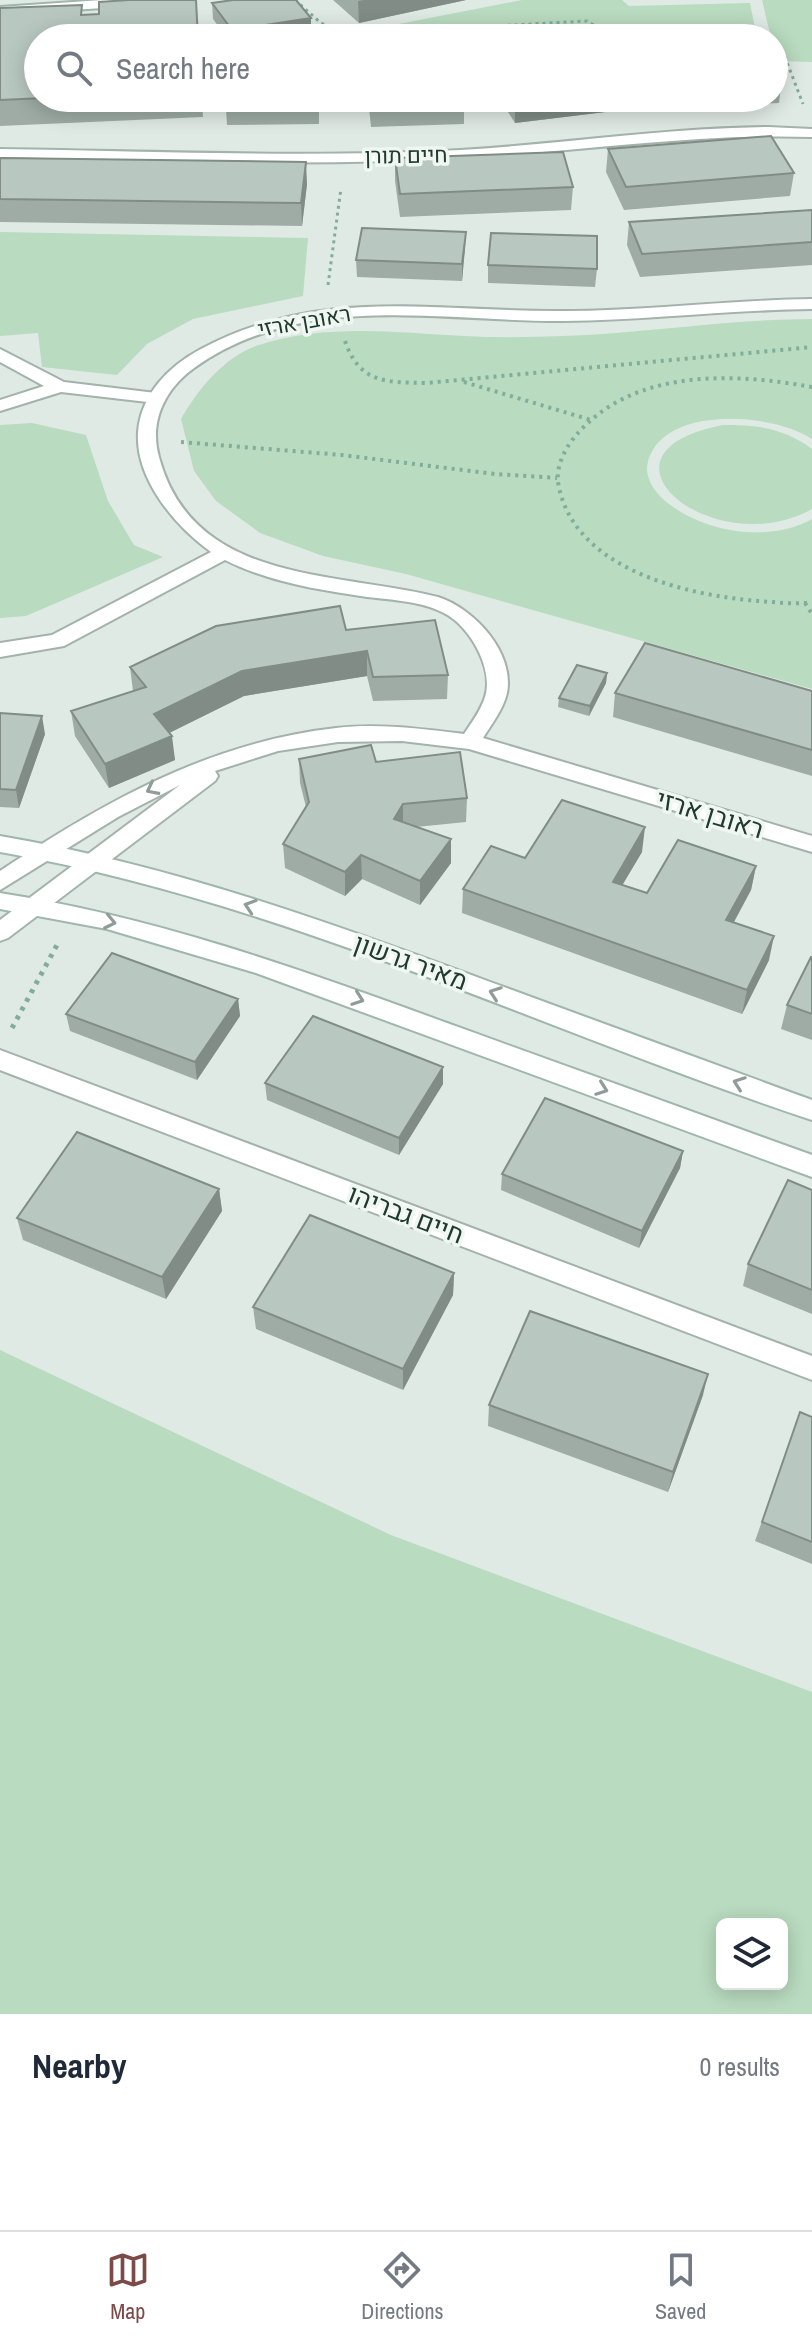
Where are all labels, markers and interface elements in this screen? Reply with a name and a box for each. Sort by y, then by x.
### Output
search box [24,24,788,112]
icon: search [52,46,96,90]
text: Search here [116,48,250,88]
street label: חיים תורן [364,139,448,171]
street label: ראובן ארזי [255,298,353,344]
one-way arrow [146,780,160,795]
street label: ראובן ארזי [652,781,768,846]
one-way arrow [244,899,257,915]
one-way arrow [102,913,116,930]
street label: מאיר גרשון [350,925,473,998]
one-way arrow [489,986,503,1003]
one-way arrow [350,989,364,1006]
one-way arrow [733,1076,747,1093]
one-way arrow [594,1079,608,1095]
street label: חיים גבריהו [343,1175,469,1252]
map controls [716,1918,788,1990]
button: layers [716,1918,788,1990]
text: Nearby [32,2043,127,2089]
text: 0 results [699,2049,780,2084]
tab: Map [106,2248,150,2326]
tab: Directions [361,2248,444,2326]
tab: Saved [655,2248,706,2326]

